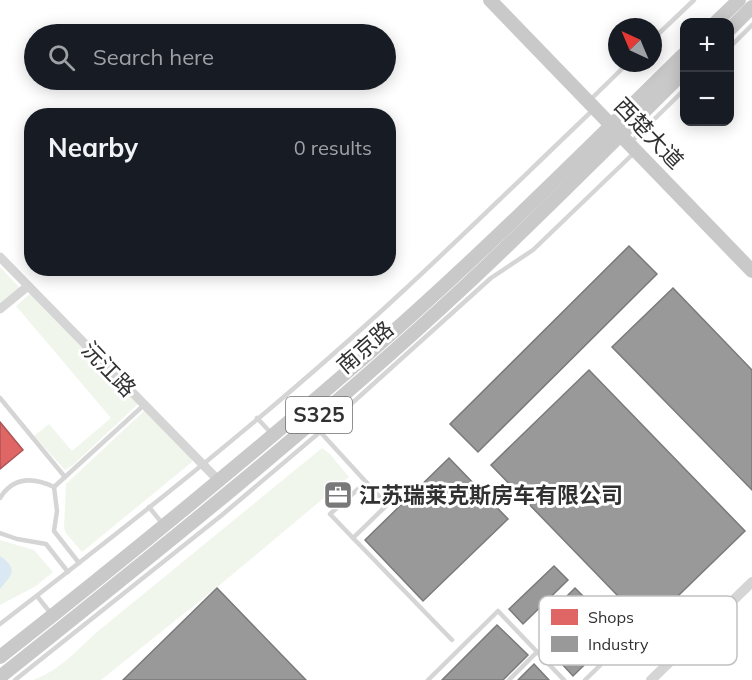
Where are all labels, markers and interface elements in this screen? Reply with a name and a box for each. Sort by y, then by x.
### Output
north arrow [608,18,662,72]
map controls [680,18,734,126]
button: + [680,18,734,72]
search box [24,24,396,90]
icon: search [45,41,78,74]
text: Search here [93,43,214,71]
button: − [680,72,734,126]
street label: 西楚大道 [608,92,690,174]
text: Nearby [48,131,138,164]
text: 0 results [294,135,372,160]
street label: 南京路 [331,315,399,379]
street label: 沅江路 [76,336,142,402]
road number: S325 [286,397,352,433]
office icon: 江苏瑞莱克斯房车有限公司 [322,479,354,511]
place label: 江苏瑞莱克斯房车有限公司 [359,481,623,509]
legend [539,596,737,665]
text: Shops [588,607,634,627]
text: Industry [588,634,649,654]

